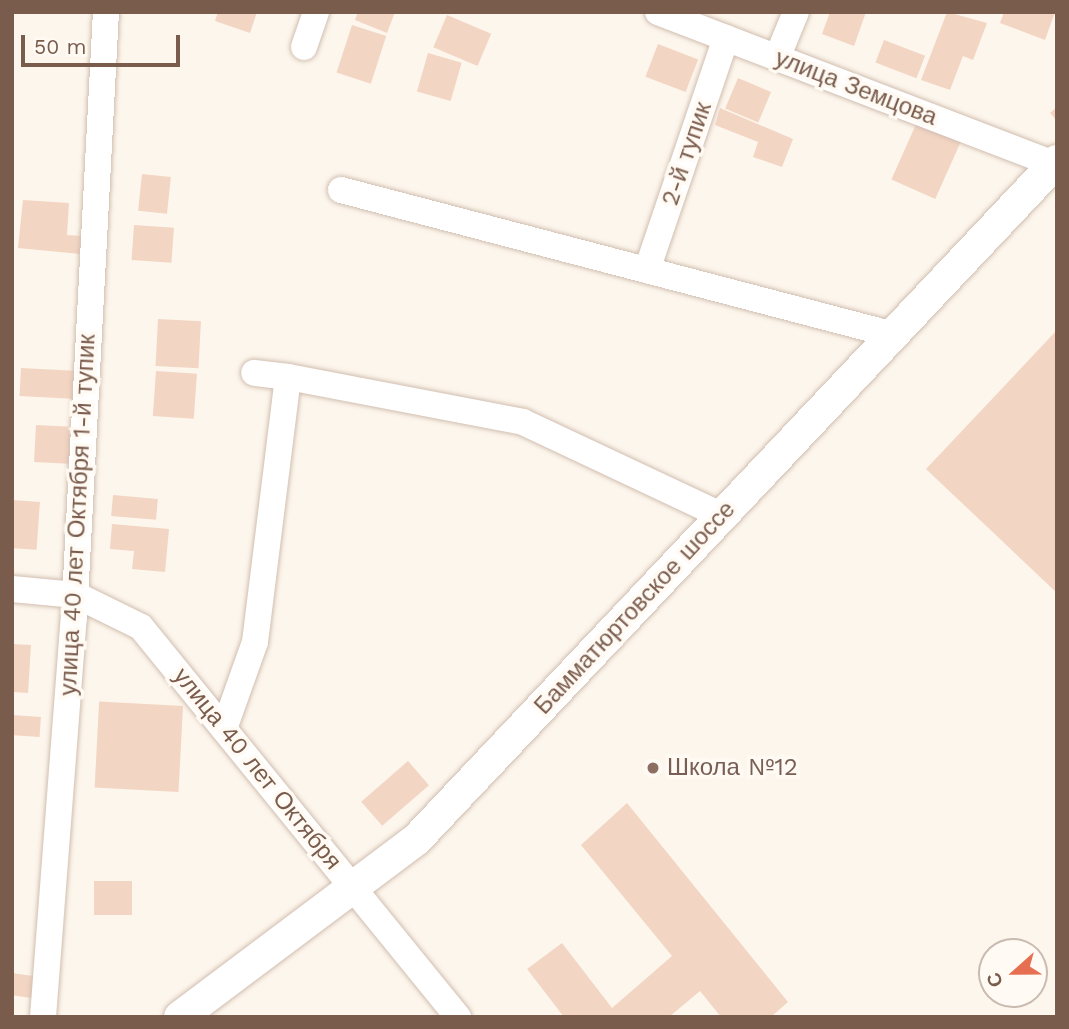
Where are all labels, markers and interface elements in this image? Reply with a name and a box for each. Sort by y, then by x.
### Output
scale bar [24,21,184,65]
text: 50 m [34,34,86,59]
street label: улица Земцова [771,44,941,132]
street label: 2-й тупик [656,98,718,210]
street label: улица 40 лет Октября 1-й тупик [54,333,102,697]
street label: Бамматюртовское шоссе [529,495,741,721]
street label: улица 40 лет Октября [167,662,347,876]
place label: Школа №12 [667,754,798,782]
marker: Школа №12 [645,760,661,776]
north arrow [978,938,1048,1008]
text: С [982,969,1008,991]

